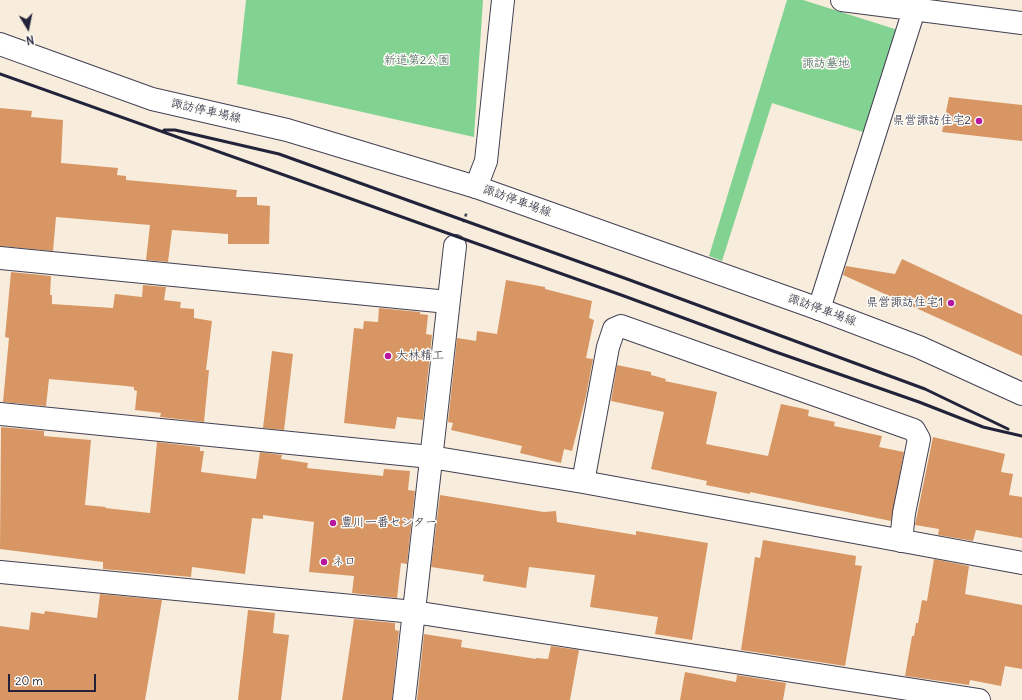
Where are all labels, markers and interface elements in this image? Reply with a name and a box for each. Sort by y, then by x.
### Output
north arrow [8,8,48,48]
text: N [25,32,35,47]
park label: 新道第2公園 [384,54,450,68]
park label: 諏訪墓地 [802,57,850,71]
street label: 諏訪停車場線 [169,96,243,126]
place label: 県営諏訪住宅2 [892,114,971,128]
marker: 県営諏訪住宅2 [974,116,984,126]
street label: 諏訪停車場線 [481,182,553,220]
street label: 諏訪停車場線 [786,291,858,329]
place label: 県営諏訪住宅1 [866,296,943,310]
marker: 県営諏訪住宅1 [946,298,956,308]
place label: 大林精工 [396,349,444,363]
marker: 大林精工 [383,351,393,361]
place label: 豊川一番センター [341,516,437,530]
marker: 豊川一番センター [328,518,338,528]
place label: ネロ [332,555,356,569]
marker: ネロ [319,557,329,567]
scale bar [10,666,98,692]
text: 20 m [15,673,43,688]

